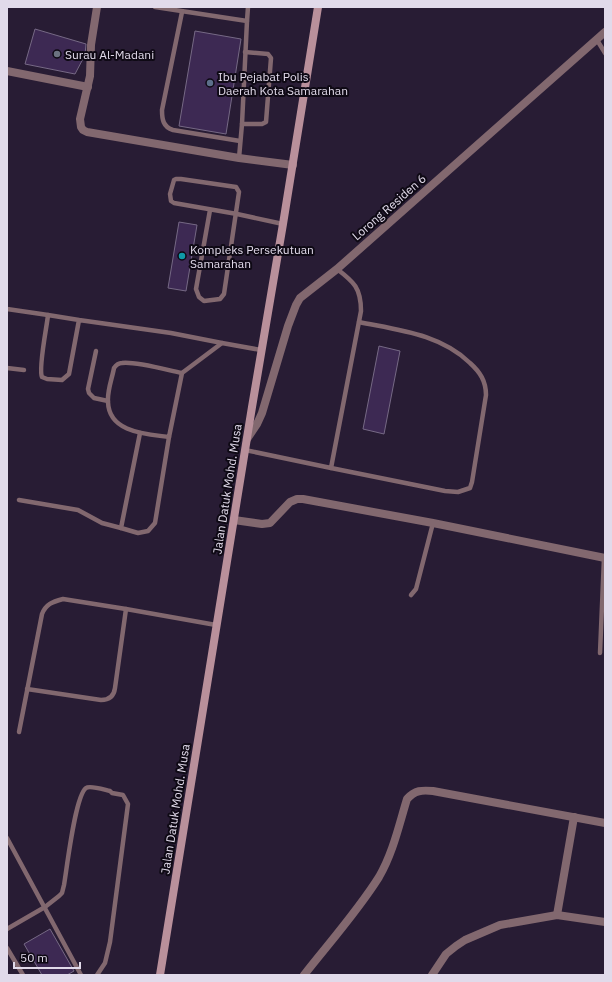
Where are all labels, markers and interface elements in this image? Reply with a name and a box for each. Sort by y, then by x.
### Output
place label: Surau Al-Madani [65,47,154,62]
marker: Surau Al-Madani [52,49,62,59]
place label: Ibu Pejabat Polis Daerah Kota Samarahan [218,69,348,98]
marker: Ibu Pejabat Polis Daerah Kota Samarahan [205,78,215,88]
street label: Lorong Residen 6 [349,171,429,243]
place label: Kompleks Persekutuan Samarahan [190,242,314,271]
marker: Kompleks Persekutuan Samarahan [177,251,187,261]
street label: Jalan Datuk Mohd. Musa [209,422,245,555]
street label: Jalan Datuk Mohd. Musa [157,742,193,875]
scale bar [14,944,80,970]
text: 50 m [20,950,48,965]

